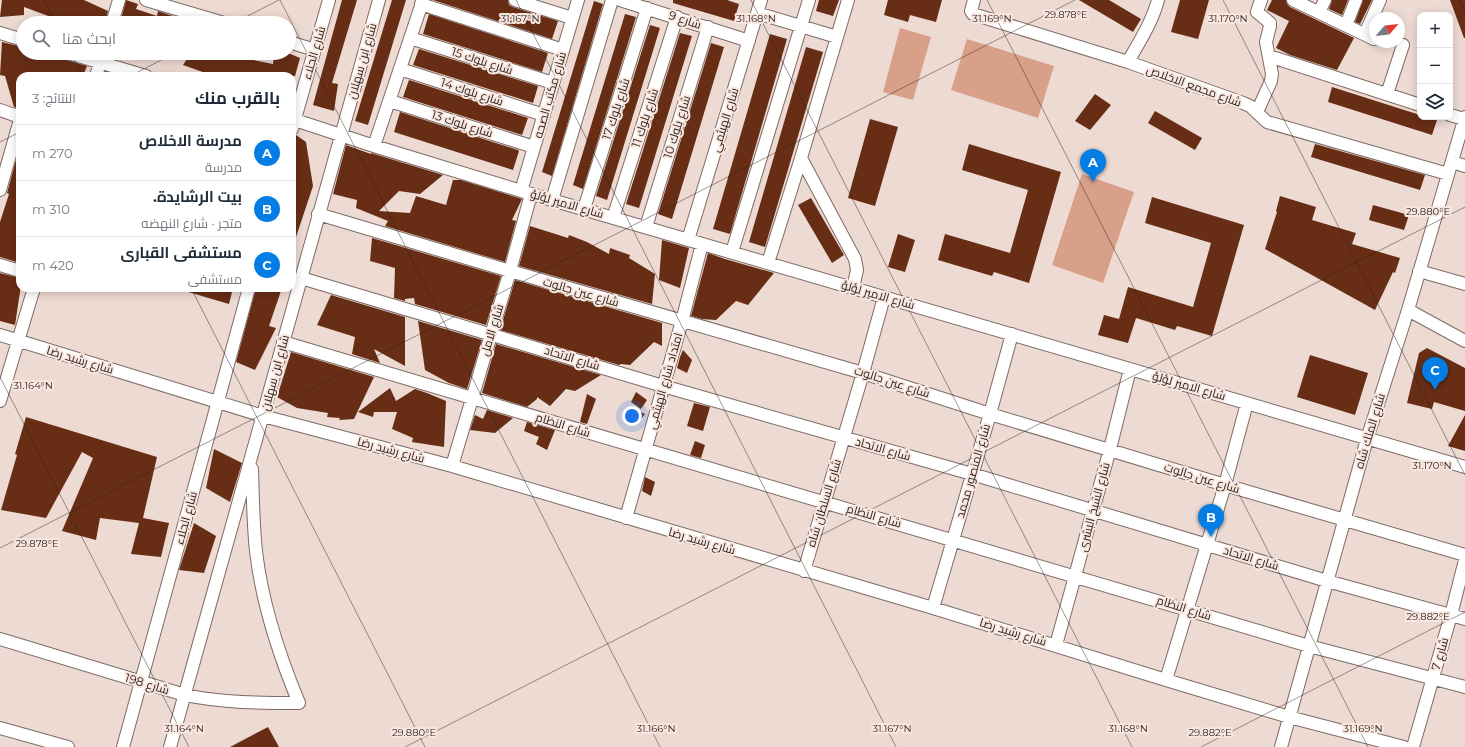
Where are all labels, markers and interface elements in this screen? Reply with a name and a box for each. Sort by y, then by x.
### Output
street label: شارع 9 [667,7,704,33]
text: 29.878°E [1044,8,1088,21]
text: 31.167°N [500,12,540,25]
text: 31.168°N [736,12,776,25]
text: 31.169°N [972,12,1012,25]
text: 31.170°N [1208,12,1248,25]
north arrow [1369,12,1405,48]
map controls [1417,12,1453,120]
button: + [1417,12,1453,48]
search box [16,16,296,60]
street label: شارع ابن سهلان [344,21,380,101]
street label: شارع الجلاء [299,24,329,82]
icon: search [30,27,52,49]
text: ابحث هنا [62,29,116,48]
street label: شارع بلوك 15 [449,44,515,79]
button: − [1417,48,1453,84]
street label: شارع مكتب الصحه [530,50,570,140]
street label: شارع مجمع الاخلاص [1144,61,1244,111]
street label: شارع بلوك 14 [439,74,505,110]
street label: شارع بلوك 17 [598,76,634,142]
button: layers [1417,84,1453,120]
street label: شارع بلوك 11 [628,86,662,150]
street label: شارع الهيثمي [708,86,744,155]
text: بالقرب منك [195,88,280,108]
text: النتائج: 3 [32,90,76,106]
street label: شارع بلوك 10 [660,93,694,160]
street label: شارع بلوك 13 [429,107,495,142]
text: مدرسة الاخلاص [139,131,242,150]
text: 270 m [32,145,73,161]
text: A [262,145,272,161]
pin: A [1080,149,1106,182]
text: مدرسة [205,159,242,175]
street label: شارع الامير لؤلؤ [528,186,606,222]
text: بيت الرشايدة. [153,187,242,206]
text: 310 m [32,201,70,217]
text: B [262,201,272,217]
text: 29.880°E [1406,205,1450,218]
text: متجر · شارع النهضه [141,215,242,231]
text: مستشفى القبارى [121,243,242,262]
text: 420 m [32,257,74,273]
text: C [262,257,272,273]
text: مستشفى [188,271,242,287]
street label: شارع عين جالوت [541,273,621,311]
street label: شارع الامير لؤلؤ [839,277,917,313]
street label: شارع الامل [477,302,507,358]
street label: امتداد شارع الهيثمي [644,331,688,432]
street label: شارع ابن سهلان [257,333,293,413]
street label: شارع رشيد رضا [45,342,115,378]
street label: شارع الاتحاد [542,342,602,374]
pin: C [1422,357,1448,390]
street label: شارع عين جالوت [852,362,932,402]
street label: شارع الامير لؤلؤ [1150,368,1228,404]
text: 31.164°N [13,379,53,392]
street label: شارع الملك شاه [1351,391,1389,471]
your location [622,406,642,426]
street label: شارع النظام [534,409,592,441]
street label: شارع المنصور محمد [952,422,994,520]
street label: شارع رشيد رضا [356,433,427,467]
street label: شارع الاتحاد [853,433,913,465]
street label: شارع السلطان شاه [803,457,845,549]
street label: شارع عين جالوت [1162,459,1242,497]
text: 31.170°N [1412,459,1452,472]
street label: شارع الشيخ البشرى [1074,460,1114,553]
street label: شارع الجلاء [171,489,201,547]
street label: شارع النظام [845,501,903,531]
pin: B [1198,504,1224,537]
street label: شارع رشيد رضا [667,524,737,558]
text: 29.878°E [15,537,59,550]
street label: شارع الاتحاد [1221,542,1281,574]
street label: شارع النظام [1155,592,1213,624]
text: 29.882°E [1406,610,1450,623]
street label: شارع رشيد رضا [978,614,1048,650]
street label: شارع 7 [1428,636,1452,672]
street label: شارع 198 [123,670,171,698]
text: 31.164°N [164,722,204,735]
text: 31.166°N [636,722,676,735]
text: 31.167°N [872,722,912,735]
text: 31.168°N [1108,722,1148,735]
text: 31.169°N [1343,722,1383,735]
text: 29.880°E [392,726,436,739]
text: 29.882°E [1188,726,1232,739]

